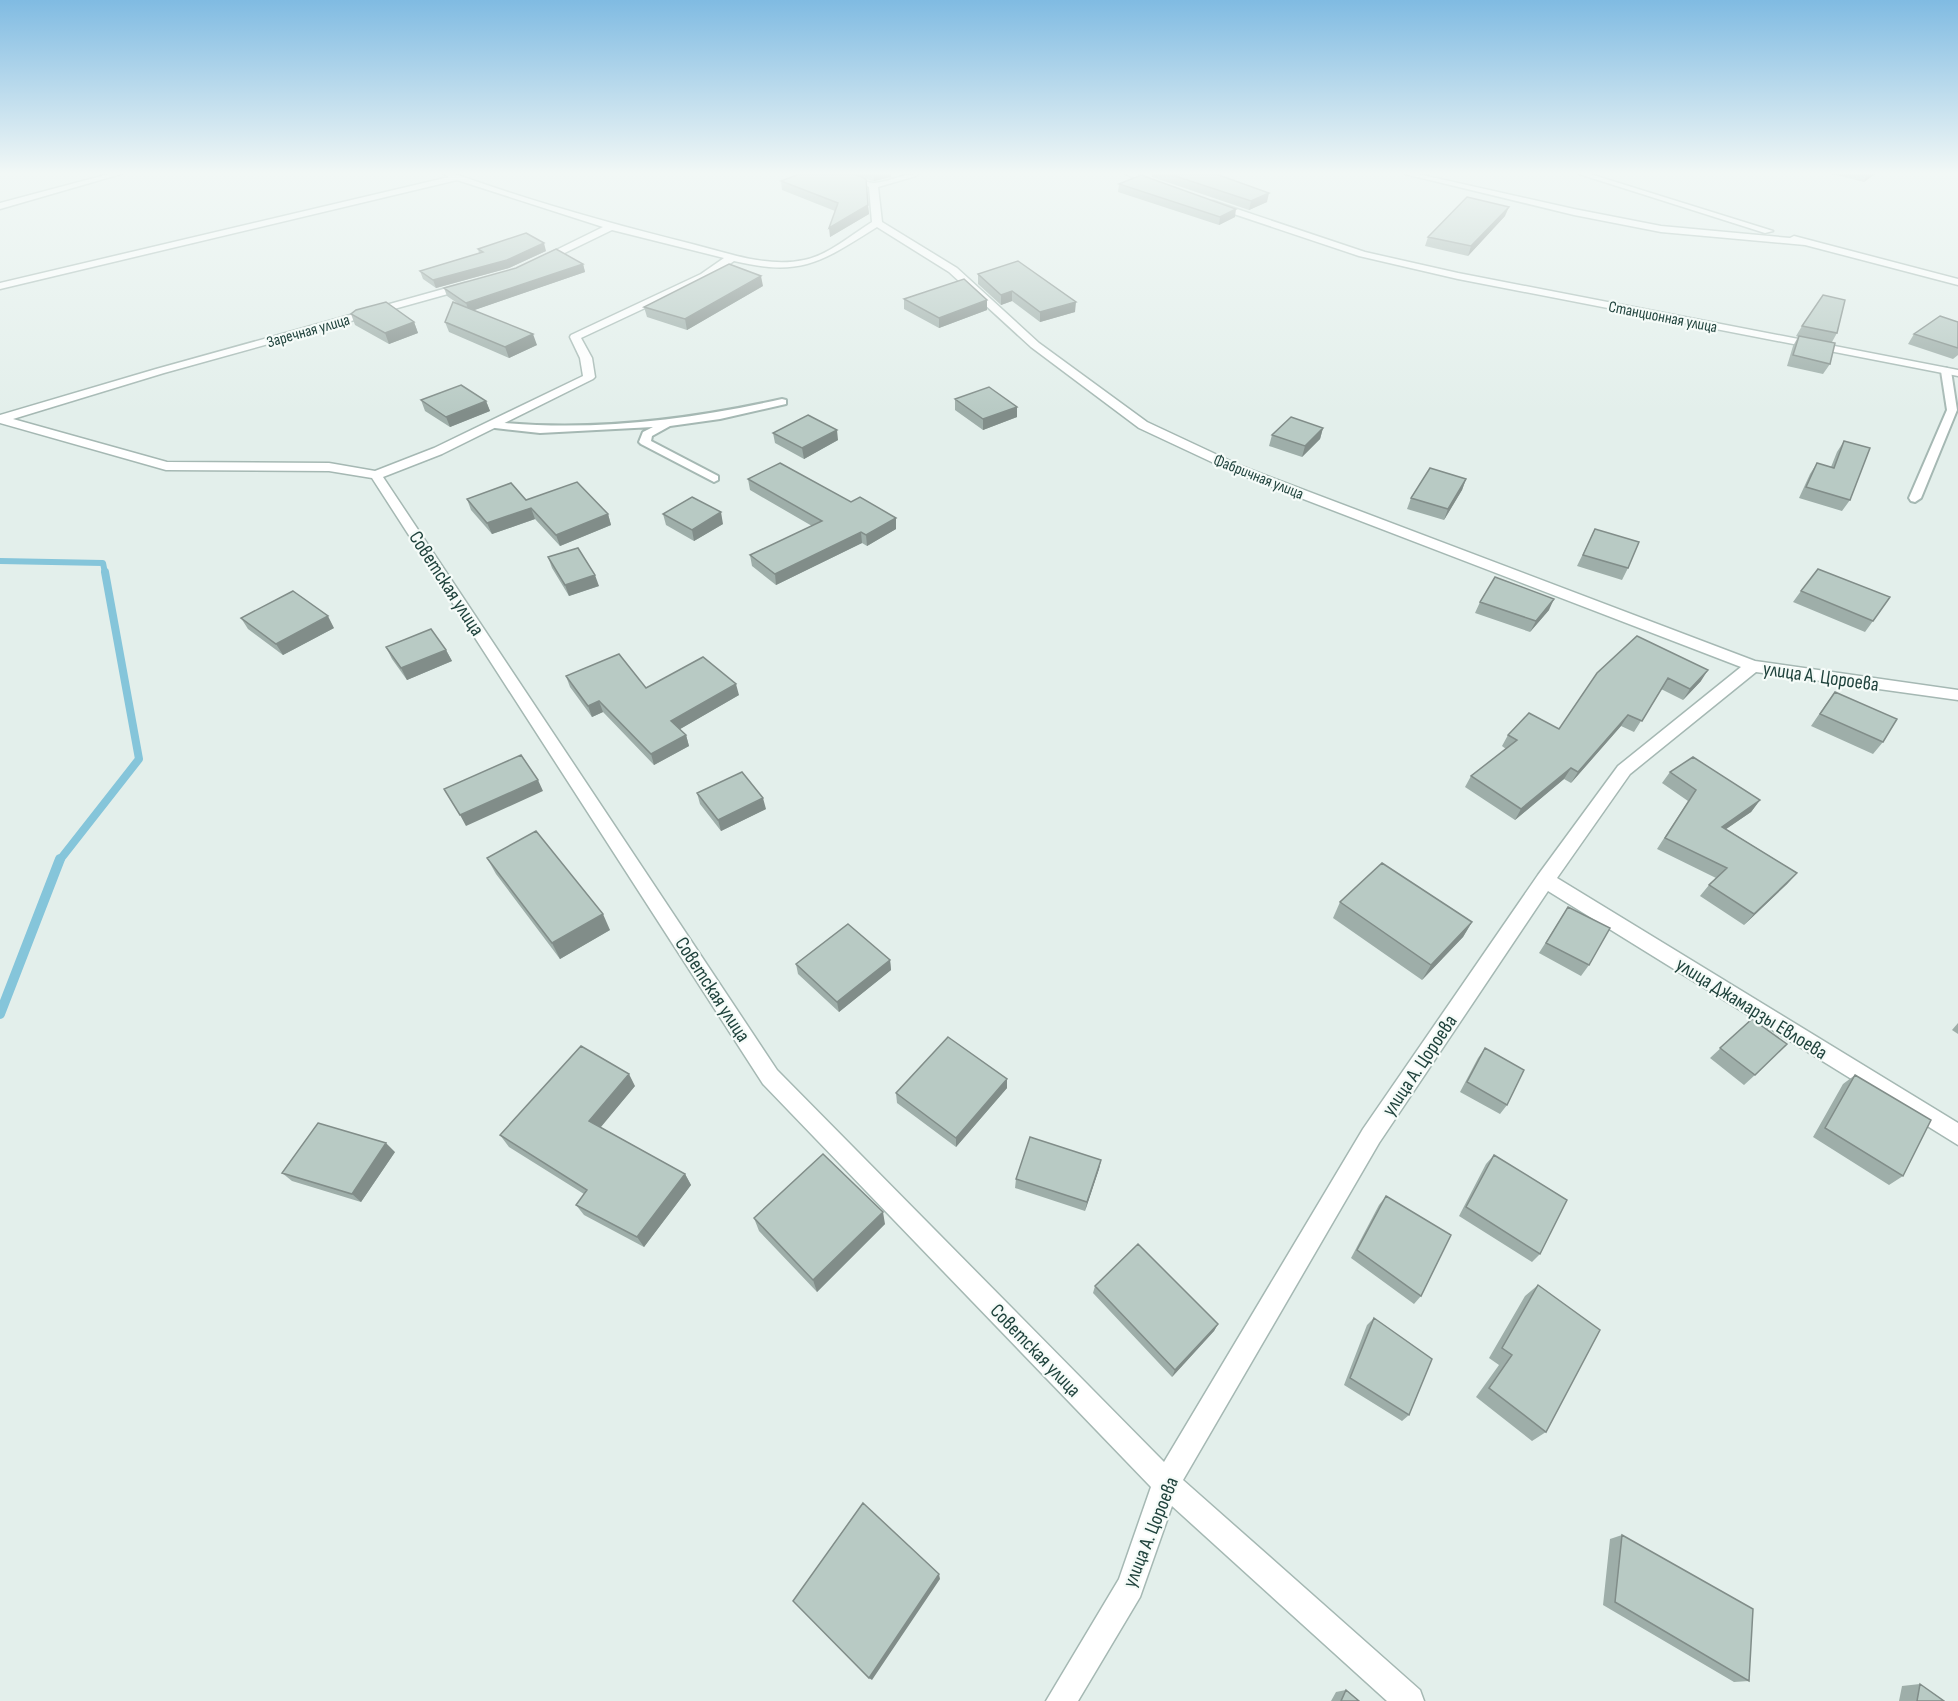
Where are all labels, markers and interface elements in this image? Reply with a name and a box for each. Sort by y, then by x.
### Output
street label: Станционная улица [1607,298,1719,337]
street label: Заречная улица [265,311,352,352]
street label: Фабричная улица [1211,451,1306,504]
street label: Советская улица [403,527,489,640]
street label: улица А. Цороева [1761,657,1880,697]
street label: Советская улица [669,933,755,1046]
street label: улица Джамарзы Евлоева [1671,953,1832,1065]
street label: улица А. Цороева [1377,1010,1462,1121]
street label: Советская улица [985,1299,1086,1402]
street label: улица А. Цороева [1118,1474,1184,1591]

